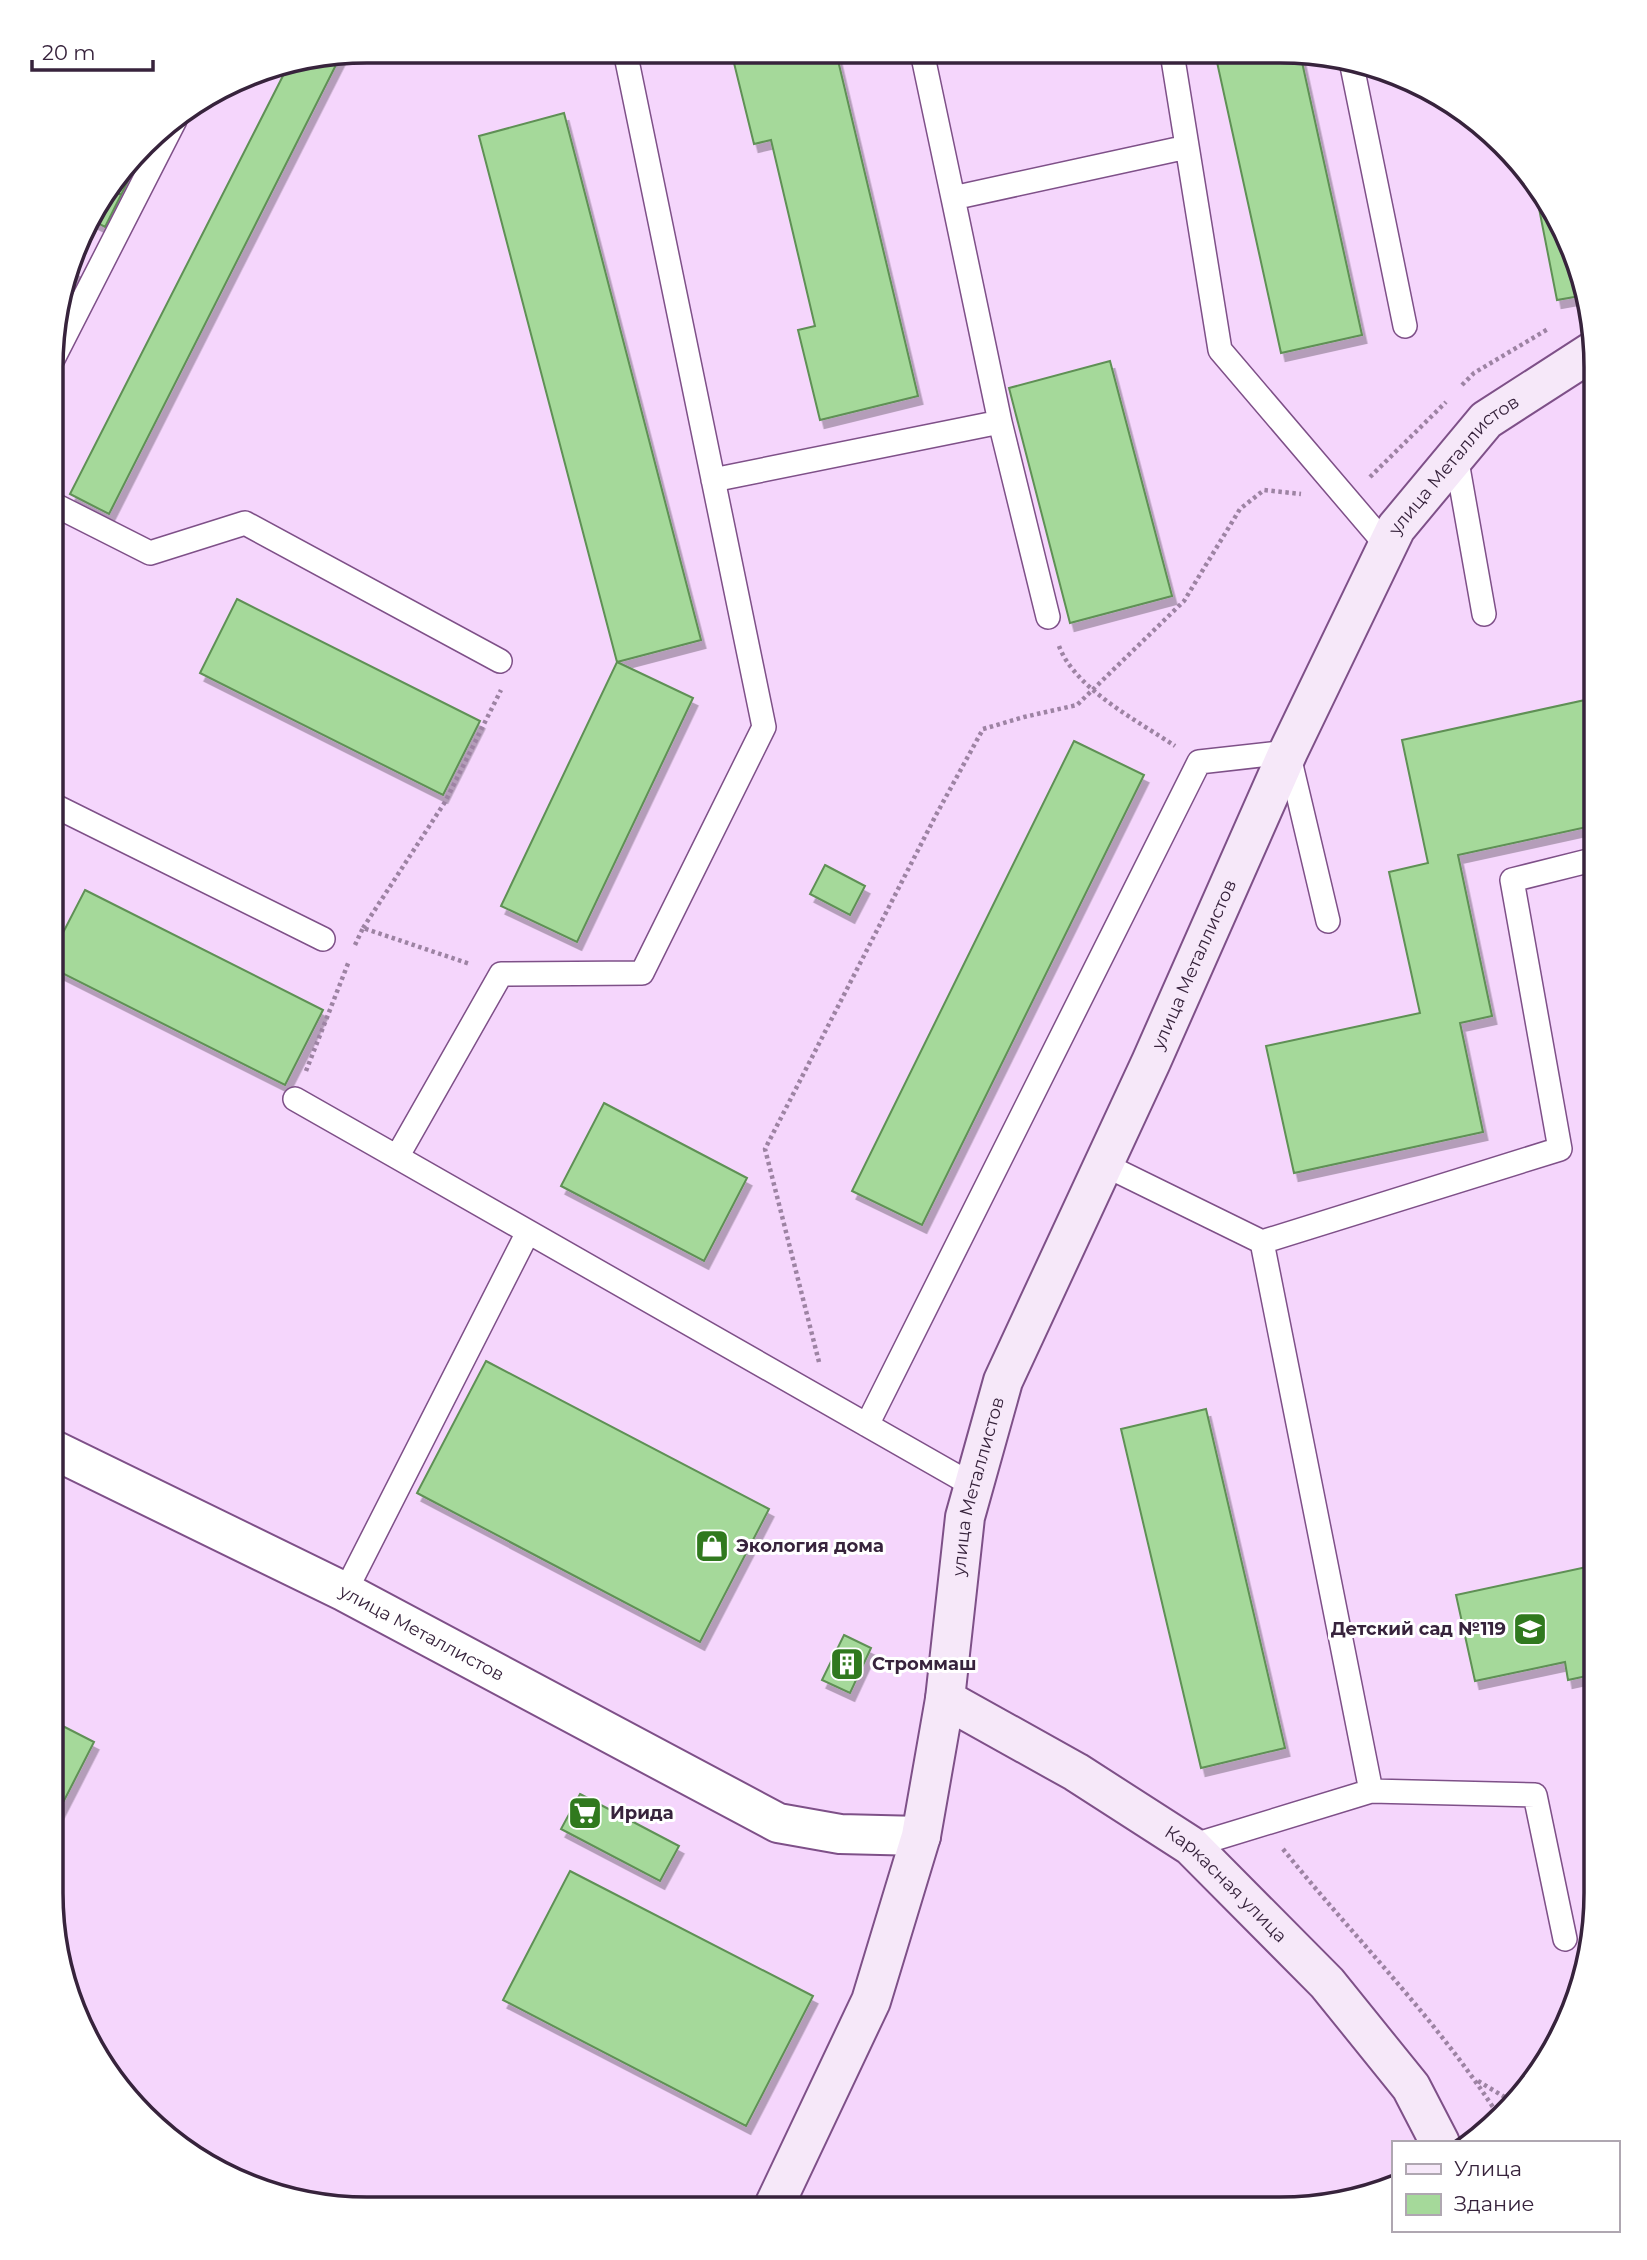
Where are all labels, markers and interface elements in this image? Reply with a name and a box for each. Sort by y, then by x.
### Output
scale bar [32,28,152,72]
text: 20 m [42,40,96,65]
street label: улица Металлистов [1383,391,1523,539]
street label: улица Металлистов [1146,876,1241,1054]
street label: улица Металлистов [947,1394,1009,1578]
shop icon: Экология дома [693,1527,731,1565]
place label: Экология дома [736,1535,884,1557]
street label: улица Металлистов [335,1580,508,1686]
school or university icon: Детский сад №119 [1511,1610,1549,1648]
place label: Детский сад №119 [1331,1618,1506,1640]
building icon: Строммаш [828,1645,866,1683]
place label: Строммаш [872,1653,976,1675]
supermarket icon: Ирида [566,1794,604,1832]
place label: Ирида [610,1802,674,1824]
street label: Каркасная улица [1161,1821,1292,1947]
legend [1392,2141,1619,2232]
text: Улица [1454,2156,1522,2181]
text: Здание [1454,2191,1535,2216]

